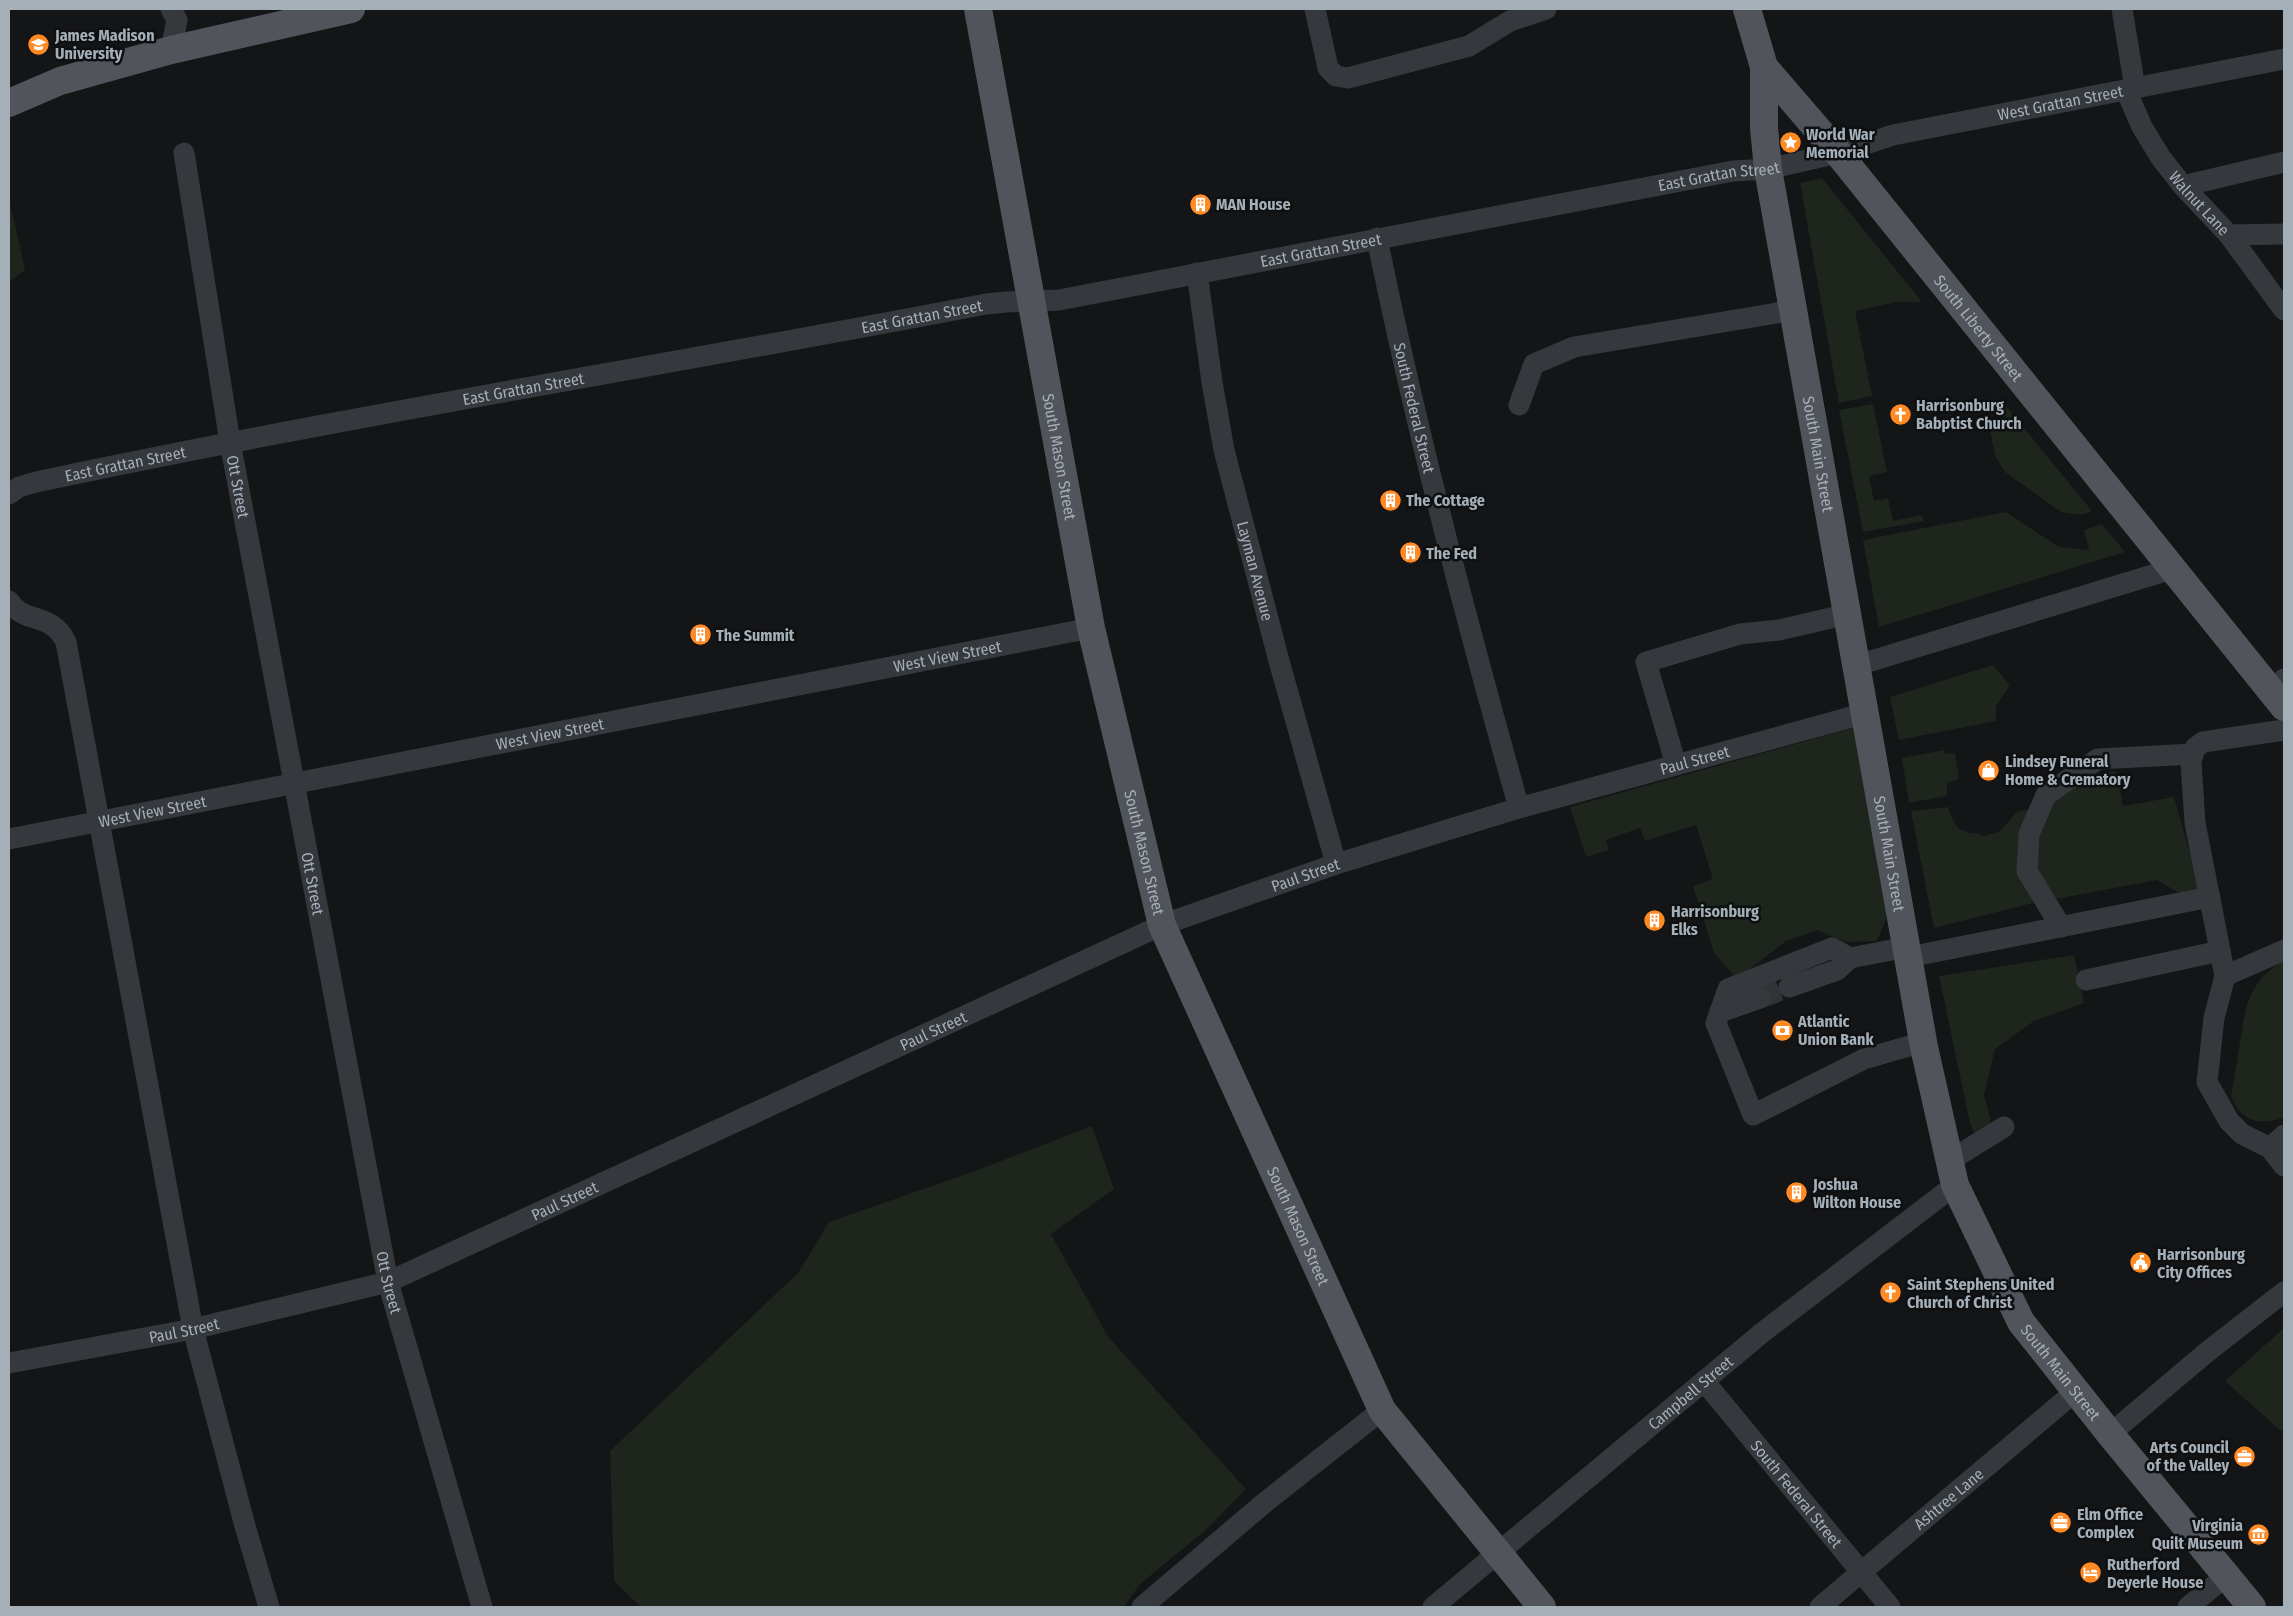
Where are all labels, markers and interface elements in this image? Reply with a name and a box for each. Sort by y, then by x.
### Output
place label: James Madison University [54,26,155,63]
school or university icon: James Madison University [27,32,51,56]
street label: West Grattan Street [1996,81,2125,124]
place label: World War Memorial [1806,125,1875,162]
place icon: World War Memorial [1778,131,1802,155]
street label: East Grattan Street [1656,157,1782,195]
street label: Walnut Lane [2165,167,2234,239]
building icon: MAN House [1188,192,1212,216]
place label: MAN House [1216,195,1291,214]
street label: East Grattan Street [1259,229,1383,271]
street label: South Liberty Street [1930,271,2028,385]
street label: East Grattan Street [860,295,985,337]
street label: South Federal Street [1390,341,1439,476]
street label: East Grattan Street [461,368,586,409]
street label: South Mason Street [1039,392,1081,522]
street label: South Main Street [1799,395,1838,514]
place label: Harrisonburg Babptist Church [1916,396,2022,433]
church icon: Harrisonburg Babptist Church [1888,402,1912,426]
street label: East Grattan Street [63,442,188,485]
street label: Ott Street [223,454,254,520]
building icon: The Cottage [1378,488,1402,512]
place label: The Cottage [1406,491,1485,510]
street label: Layman Avenue [1233,519,1278,623]
building icon: The Fed [1398,541,1422,565]
place label: The Fed [1426,544,1477,563]
building icon: The Summit [688,623,712,647]
place label: The Summit [716,626,795,645]
street label: West View Street [892,636,1004,676]
street label: West View Street [494,714,606,753]
street label: Paul Street [1658,741,1732,778]
place label: Lindsey Funeral Home & Crematory [2005,752,2131,789]
shop icon: Lindsey Funeral Home & Crematory [1977,758,2001,782]
street label: South Mason Street [1121,788,1169,918]
street label: West View Street [97,791,209,831]
street label: South Main Street [1870,794,1909,914]
street label: Ott Street [298,851,328,917]
street label: Paul Street [1269,854,1342,895]
place label: Harrisonburg Elks [1671,902,1759,939]
building icon: Harrisonburg Elks [1643,908,1667,932]
street label: Paul Street [897,1007,970,1054]
place label: Atlantic Union Bank [1797,1012,1874,1049]
bank icon: Atlantic Union Bank [1770,1018,1794,1042]
street label: South Mason Street [1263,1164,1334,1289]
place label: Joshua Wilton House [1812,1175,1901,1212]
street label: Paul Street [528,1177,601,1224]
building icon: Joshua Wilton House [1785,1181,1809,1205]
place label: Harrisonburg City Offices [2157,1245,2245,1282]
street label: Ott Street [373,1250,406,1317]
public building icon: Harrisonburg City Offices [2129,1251,2153,1275]
place label: Saint Stephens United Church of Christ [1907,1275,2055,1312]
church icon: Saint Stephens United Church of Christ [1879,1281,1903,1305]
street label: Paul Street [147,1313,222,1346]
street label: South Main Street [2017,1320,2105,1425]
street label: Campbell Street [1644,1351,1737,1433]
street label: South Federal Street [1747,1436,1847,1552]
place label: Arts Council of the Valley [2147,1438,2230,1475]
office icon: Arts Council of the Valley [2233,1444,2257,1468]
street label: Ashtree Lane [1910,1464,1987,1533]
place label: Elm Office Complex [2077,1505,2143,1542]
office icon: Elm Office Complex [2049,1511,2073,1535]
place label: Virginia Quilt Museum [2152,1516,2243,1553]
museum icon: Virginia Quilt Museum [2247,1522,2271,1546]
place label: Rutherford Deyerle House [2107,1555,2203,1592]
hotel icon: Rutherford Deyerle House [2079,1561,2103,1585]

